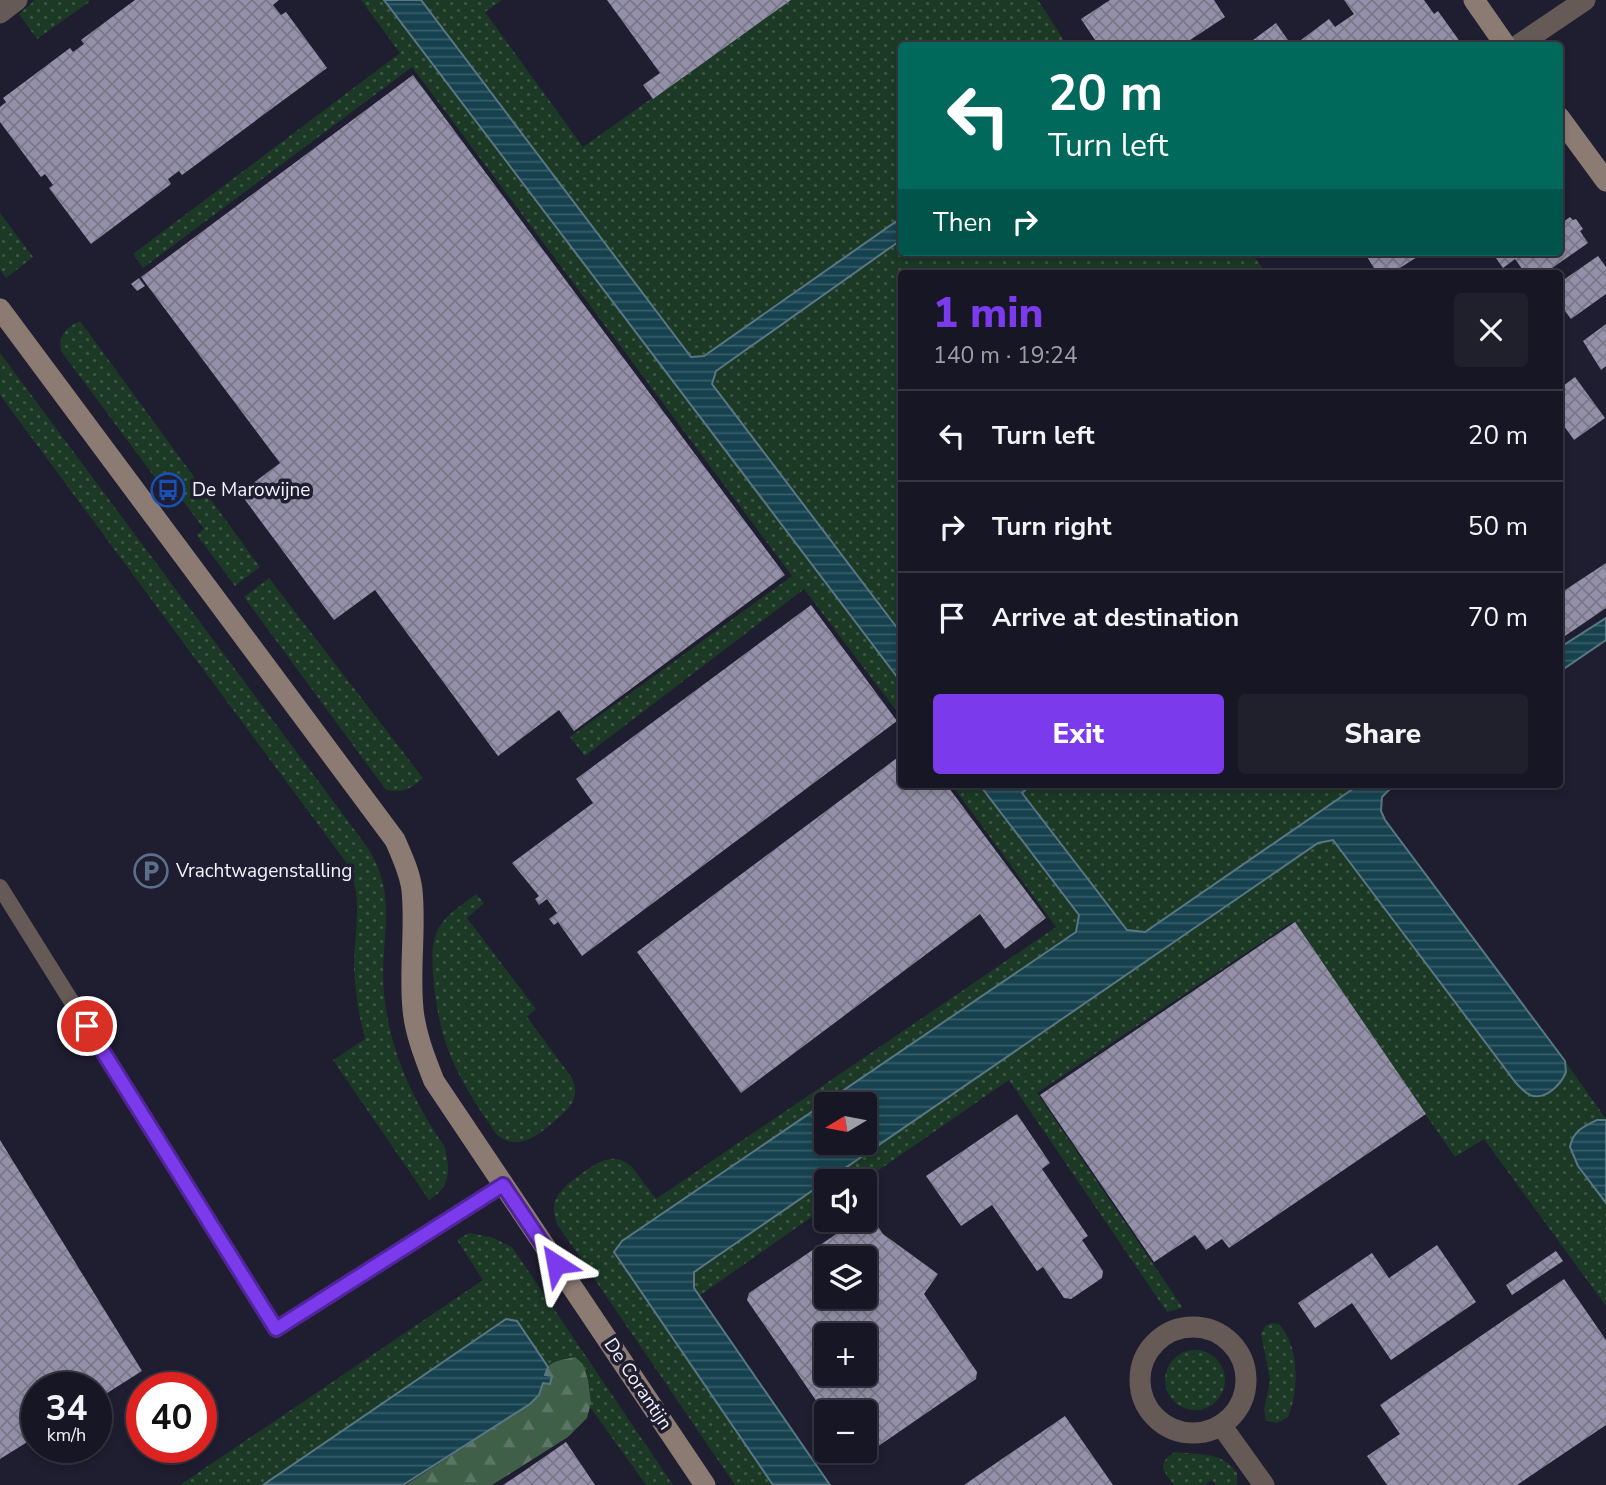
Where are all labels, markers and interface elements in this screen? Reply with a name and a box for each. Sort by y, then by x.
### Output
text: 20 m [1048,60,1163,127]
icon: left [933,70,1024,161]
text: Turn left [1048,124,1168,167]
icon: right [1006,203,1044,241]
text: Then [933,205,992,240]
text: 1 min [933,285,1043,342]
button: close [1454,293,1528,367]
text: 140 m · 19:24 [933,340,1078,371]
icon: left [933,417,971,455]
text: Turn left [992,418,1095,453]
text: 20 m [1468,418,1528,453]
bus stop icon: De Marowijne [149,471,187,509]
place label: De Marowijne [192,477,310,503]
icon: right [933,508,971,546]
text: Turn right [992,509,1111,544]
text: 50 m [1468,509,1528,544]
icon: arrive [933,599,971,637]
text: Arrive at destination [992,600,1239,635]
text: 70 m [1468,600,1528,635]
button: Exit [933,694,1224,774]
button: Share [1238,694,1528,774]
parking icon: Vrachtwagenstalling [132,852,170,890]
place label: Vrachtwagenstalling [175,858,352,884]
pin [57,996,117,1056]
icon: arrive [68,1007,106,1045]
north arrow [814,1092,877,1155]
map controls [814,1092,877,1463]
button: sound [814,1169,877,1232]
position arrow [519,1227,593,1301]
button: layers [814,1246,877,1309]
button: + [814,1323,877,1386]
street label: De Corantijn [598,1333,678,1435]
speed limit sign: 40 [126,1372,217,1463]
text: 34 [45,1385,88,1432]
button: − [814,1400,877,1463]
text: km/h [47,1423,86,1447]

